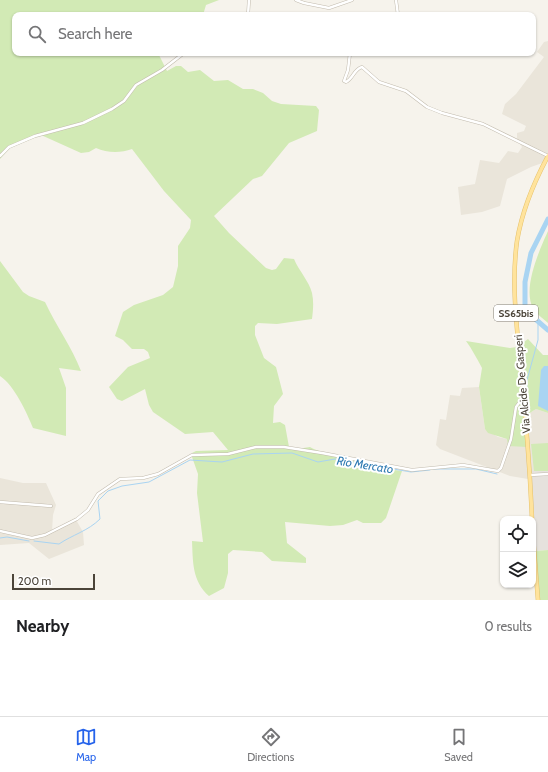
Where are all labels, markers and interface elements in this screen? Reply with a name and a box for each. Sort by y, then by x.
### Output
search box [12,12,536,56]
icon: search [26,23,48,45]
text: Search here [58,25,133,43]
road number: SS65bis [494,305,538,321]
street label: Via Alcide De Gasperi [511,334,533,434]
water label: Rio Mercato [336,453,394,476]
map controls [500,516,536,588]
button: locate [500,516,536,552]
button: layers [500,552,536,588]
scale bar [12,572,95,591]
text: 200 m [18,574,51,588]
text: Nearby [16,616,69,636]
text: 0 results [484,618,532,634]
tab: Map [75,726,97,764]
tab: Directions [247,726,294,764]
tab: Saved [444,726,473,764]

